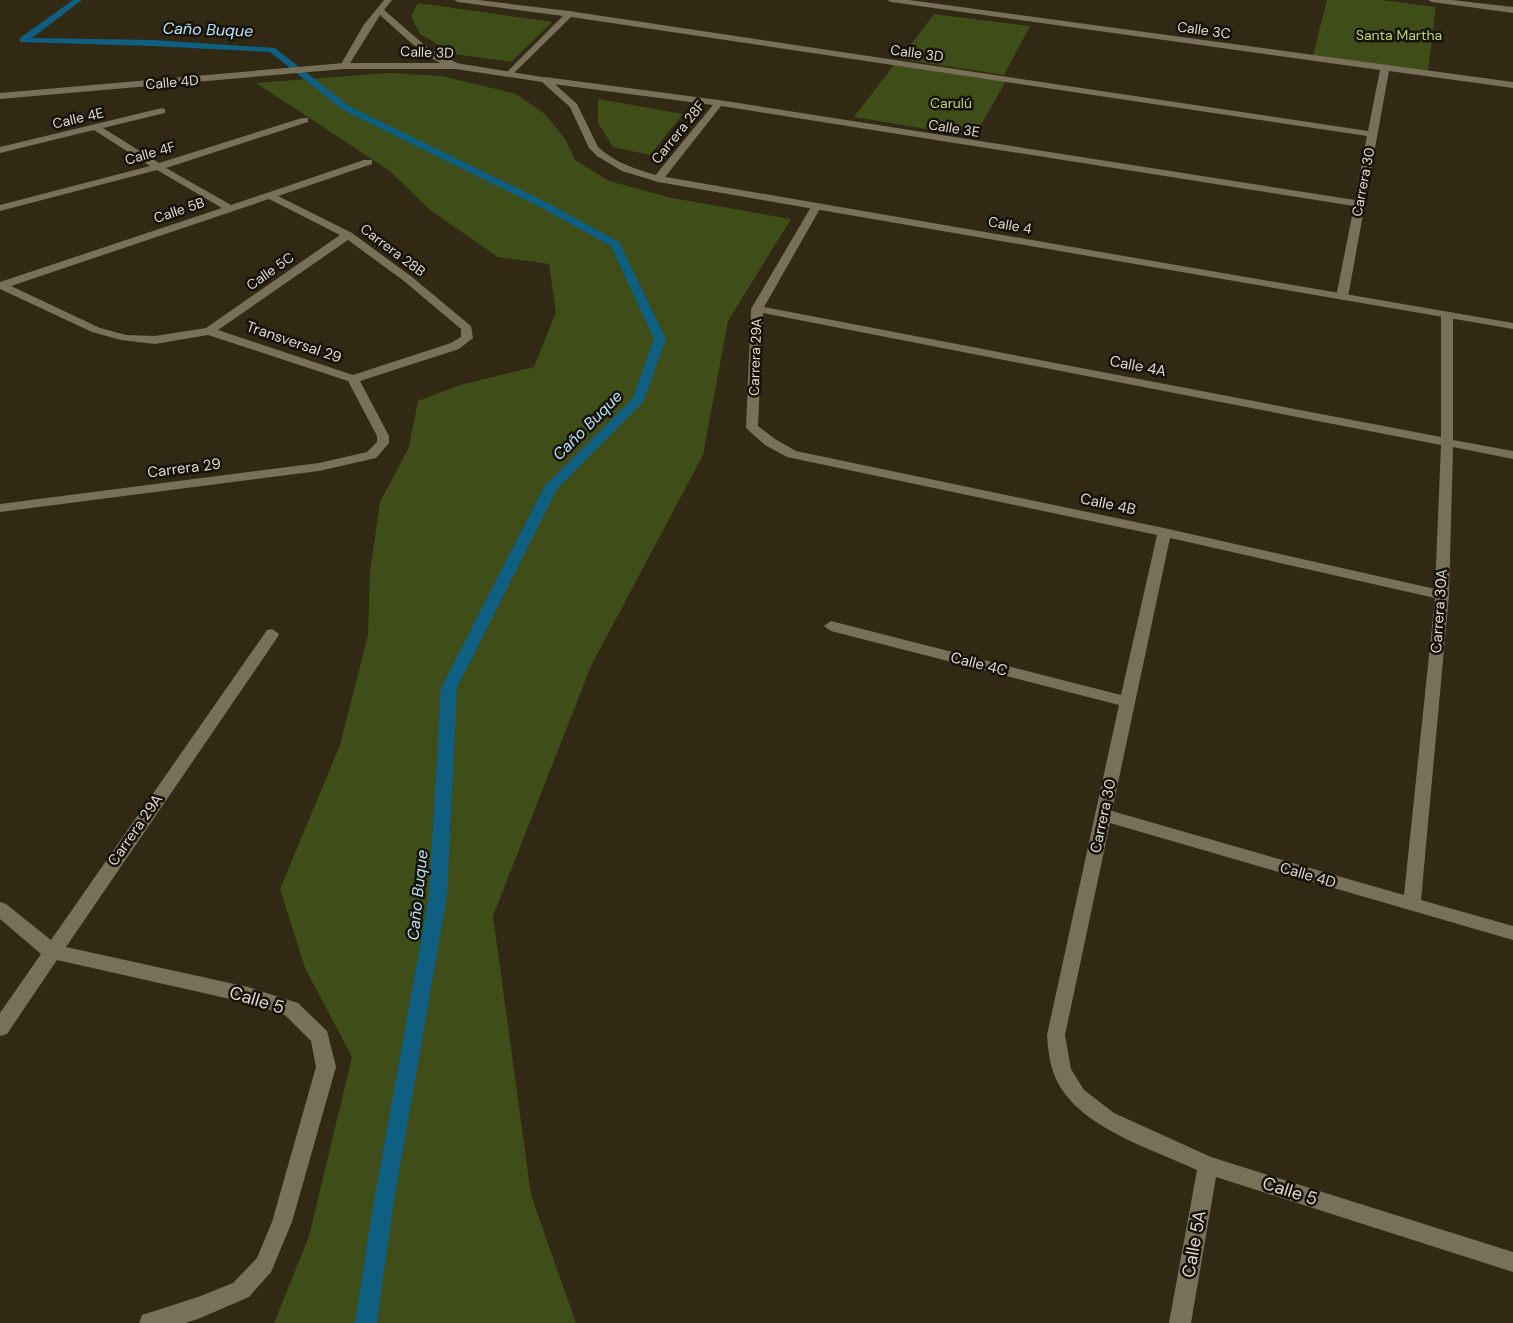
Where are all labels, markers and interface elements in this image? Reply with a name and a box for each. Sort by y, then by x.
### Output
water label: Caño Buque [162,17,254,42]
street label: Calle 3C [1176,17,1232,43]
park label: Santa Martha [1356,26,1442,44]
street label: Calle 3D [889,40,945,66]
street label: Calle 3D [400,42,454,62]
street label: Calle 4D [144,71,200,93]
park label: Carulú [930,94,972,112]
street label: Carrera 28F [647,96,709,167]
street label: Calle 4E [51,103,105,133]
street label: Calle 3E [927,115,981,141]
street label: Calle 4F [123,137,178,169]
street label: Carrera 30 [1347,146,1379,218]
street label: Calle 5B [151,193,207,227]
street label: Calle 4 [987,212,1034,238]
street label: Carrera 28B [357,220,429,280]
street label: Calle 5C [243,248,297,294]
street label: Transversal 29 [244,316,344,368]
street label: Carrera 29A [745,318,765,396]
street label: Calle 4A [1108,351,1168,381]
water label: Caño Buque [548,386,627,465]
street label: Carrera 29 [146,454,222,482]
street label: Calle 4B [1078,488,1138,520]
street label: Carrera 30A [1426,568,1452,654]
street label: Calle 4C [948,647,1010,681]
street label: Carrera 30 [1085,777,1121,855]
street label: Carrera 29A [103,790,167,870]
water label: Caño Buque [402,849,433,941]
street label: Calle 4D [1278,857,1338,893]
street label: Calle 5 [226,980,288,1020]
street label: Calle 5 [1259,1171,1321,1211]
street label: Calle 5A [1176,1208,1212,1280]

